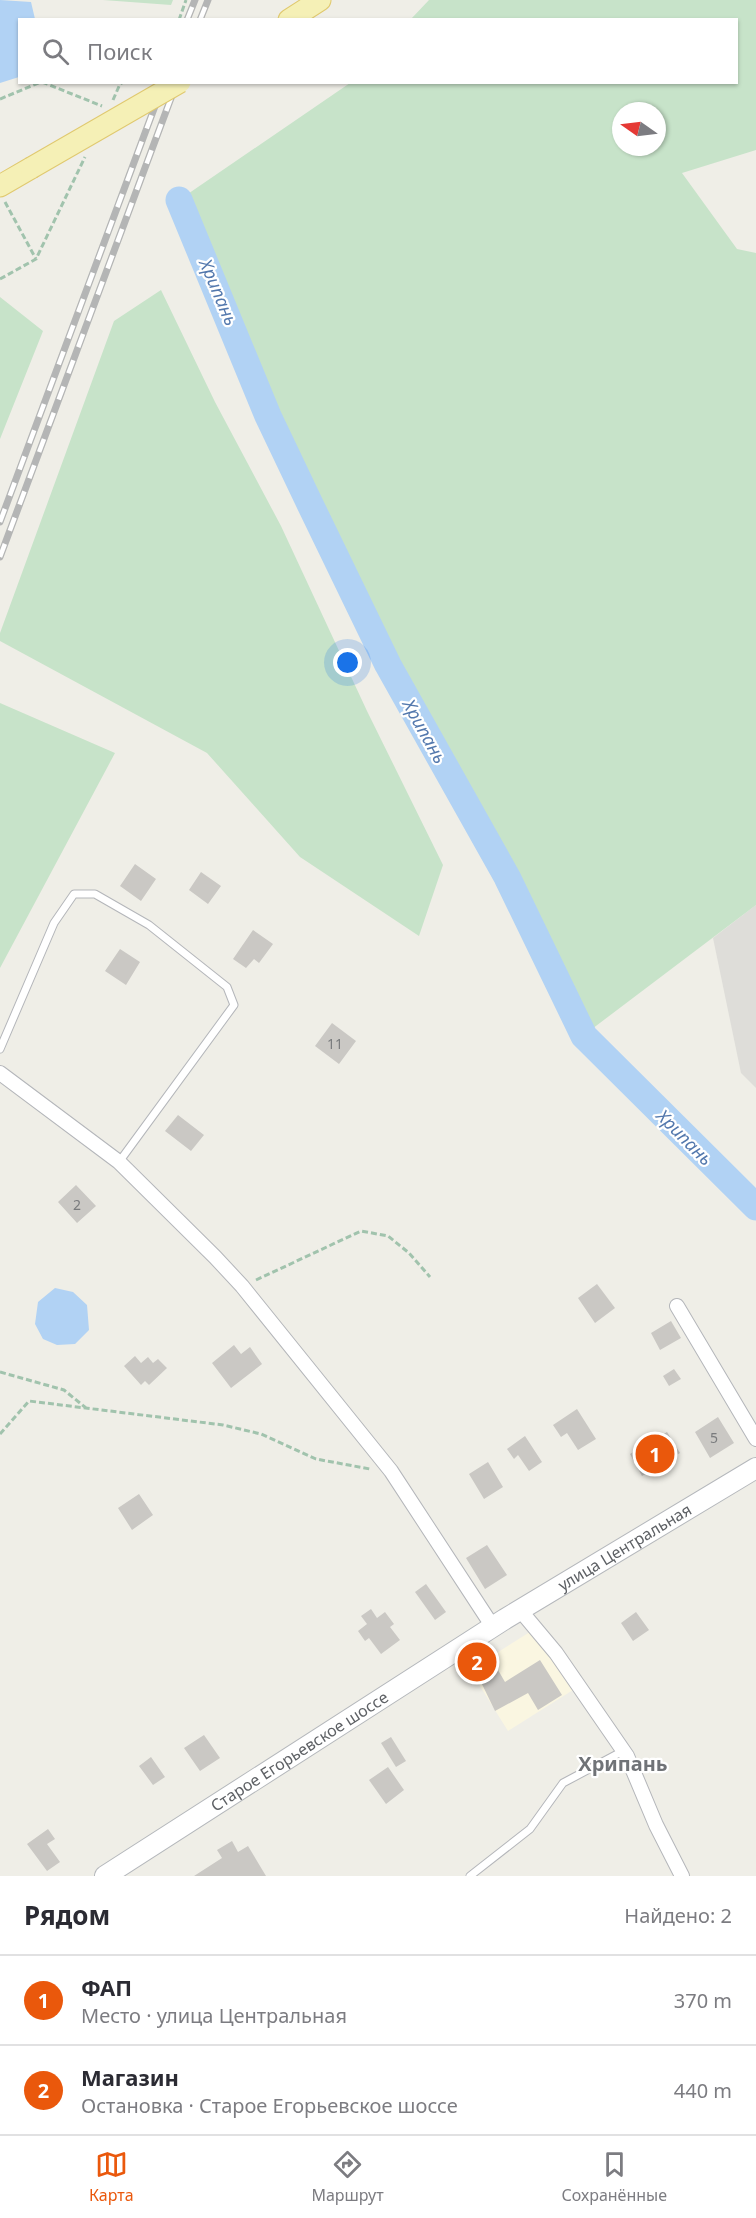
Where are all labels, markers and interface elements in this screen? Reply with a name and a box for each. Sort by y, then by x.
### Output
search box [18,18,738,84]
icon: search [39,35,72,68]
text: Поиск [87,36,152,66]
north arrow [612,102,666,156]
water label: Хрипань [194,254,244,329]
your location [333,648,362,677]
water label: Хрипань [397,694,452,767]
house number: 11 [327,1034,343,1053]
water label: Хрипань [651,1103,718,1170]
house number: 2 [73,1195,81,1214]
house number: 5 [710,1428,718,1447]
pin: 1 [636,1432,674,1476]
street label: улица Центральная [554,1498,695,1596]
pin: 2 [458,1640,496,1684]
street label: Старое Егорьевское шоссе [206,1686,393,1816]
district label: Хрипань [578,1750,668,1777]
text: Рядом [24,1897,110,1933]
text: Найдено: 2 [624,1902,732,1929]
text: ФАП [81,1972,132,2002]
text: 1 [38,1987,49,2014]
text: 370 m [674,1987,732,2014]
text: Место · улица Центральная [81,2002,347,2029]
text: Магазин [81,2062,179,2092]
text: 2 [38,2077,49,2104]
text: 440 m [674,2077,732,2104]
text: Остановка · Старое Егорьевское шоссе [81,2092,458,2119]
tab: Карта [89,2148,134,2206]
tab: Маршрут [311,2148,384,2206]
tab: Сохранённые [562,2148,667,2206]

